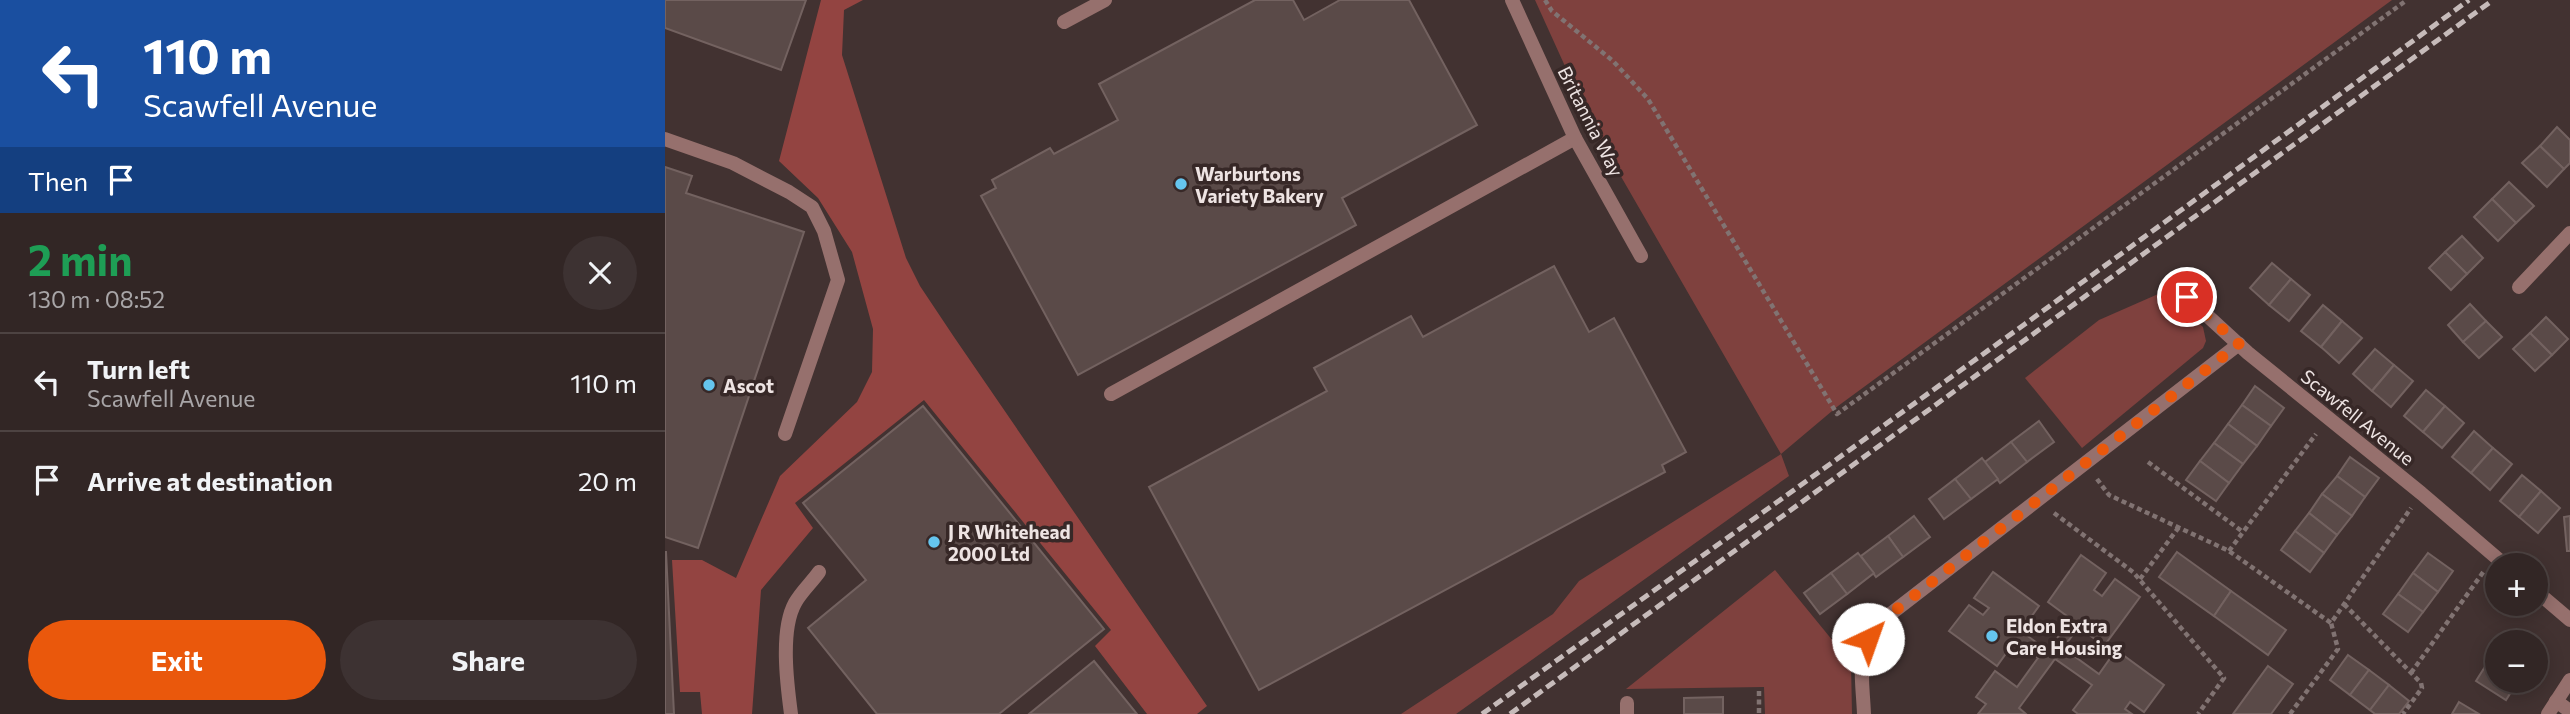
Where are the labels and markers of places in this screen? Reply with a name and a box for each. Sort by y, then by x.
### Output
place label: Warburtons Variety Bakery [1195,162,1324,207]
marker: Warburtons Variety Bakery [1173,176,1189,192]
pin [2157,267,2217,327]
place label: Ascot [723,374,774,397]
marker: Ascot [701,377,717,393]
place label: J R Whitehead 2000 Ltd [948,520,1071,565]
marker: J R Whitehead 2000 Ltd [926,534,942,550]
place label: Eldon Extra Care Housing [2006,614,2123,659]
marker: Eldon Extra Care Housing [1984,628,2000,644]

